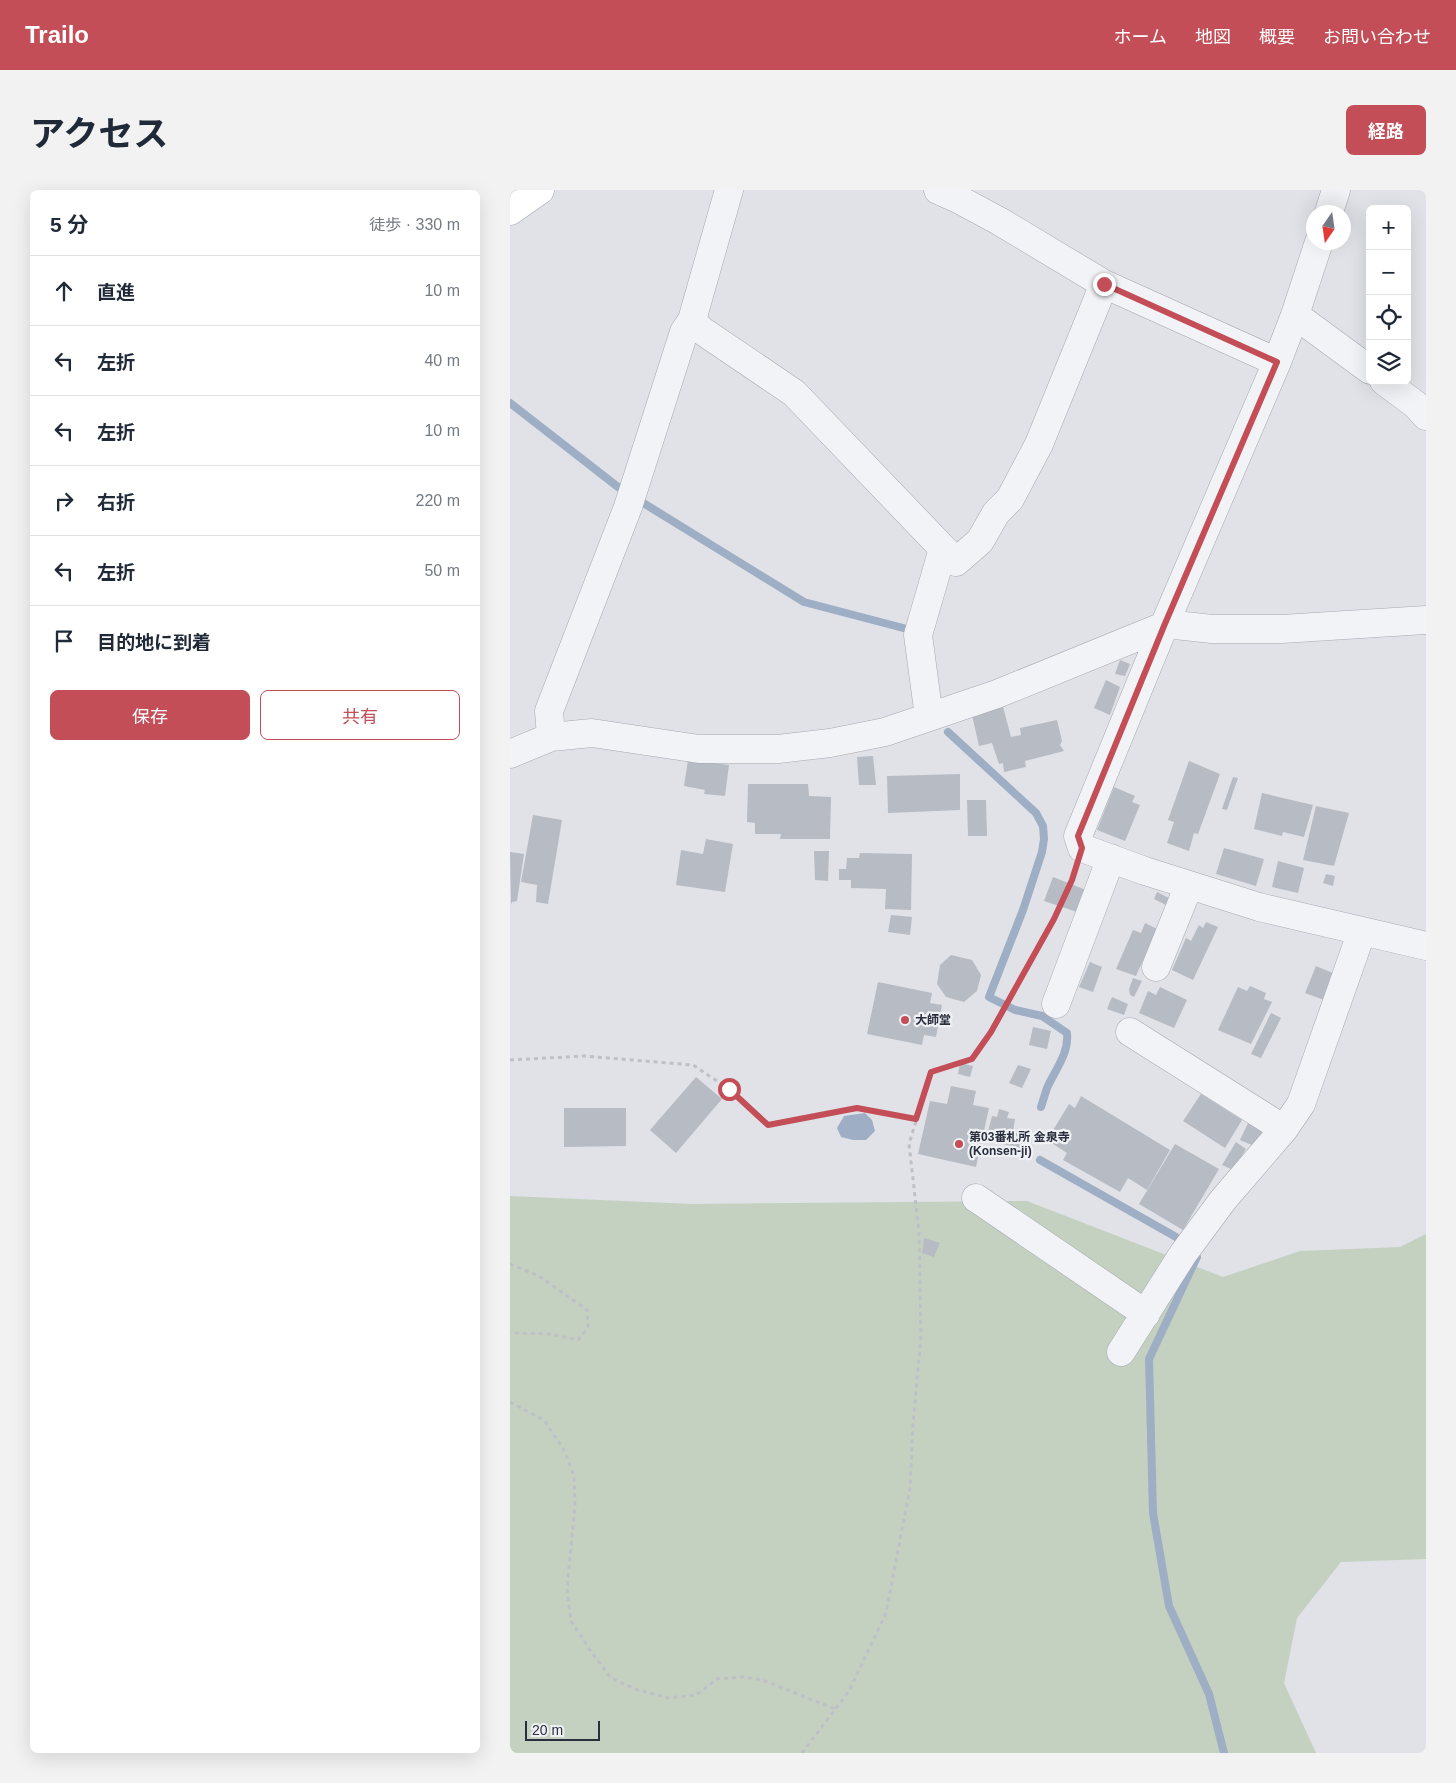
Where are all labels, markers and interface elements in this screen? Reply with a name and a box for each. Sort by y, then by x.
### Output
text: Trailo [25,21,89,48]
text: ホーム [1114,27,1167,47]
text: 地図 [1195,27,1231,47]
text: 概要 [1259,27,1295,47]
text: お問い合わせ [1323,27,1431,47]
button: 経路 [1346,105,1426,155]
text: アクセス [30,114,168,153]
north arrow [1306,205,1351,250]
map controls [1366,205,1411,385]
button: + [1366,205,1411,250]
text: 5 分 [50,213,89,236]
text: 徒歩 · 330 m [369,216,460,233]
button: − [1366,250,1411,295]
route end [1093,273,1116,296]
icon: ahead [50,277,78,305]
text: 直進 [97,282,135,303]
text: 10 m [424,282,460,299]
button: locate [1366,295,1411,340]
button: layers [1366,340,1411,385]
icon: left [50,347,78,375]
text: 左折 [97,352,135,373]
text: 40 m [424,352,460,369]
icon: left [50,417,78,445]
text: 左折 [97,422,135,443]
text: 10 m [424,422,460,439]
icon: right [50,487,78,515]
text: 右折 [97,492,135,513]
text: 220 m [416,492,460,509]
icon: left [50,557,78,585]
text: 左折 [97,562,135,583]
text: 50 m [424,562,460,579]
icon: arrive [50,627,78,655]
text: 目的地に到着 [97,632,211,653]
button: 保存 [50,690,250,740]
button: 共有 [260,690,460,740]
place label: 大師堂 [915,1013,951,1027]
marker: 大師堂 [899,1014,911,1026]
route start [718,1078,741,1101]
place label: 第03番札所 金泉寺 (Konsen-ji) [969,1130,1070,1158]
marker: 第03番札所 金泉寺 (Konsen-ji) [953,1138,965,1150]
scale bar [525,1718,600,1741]
text: 20 m [532,1722,563,1738]

